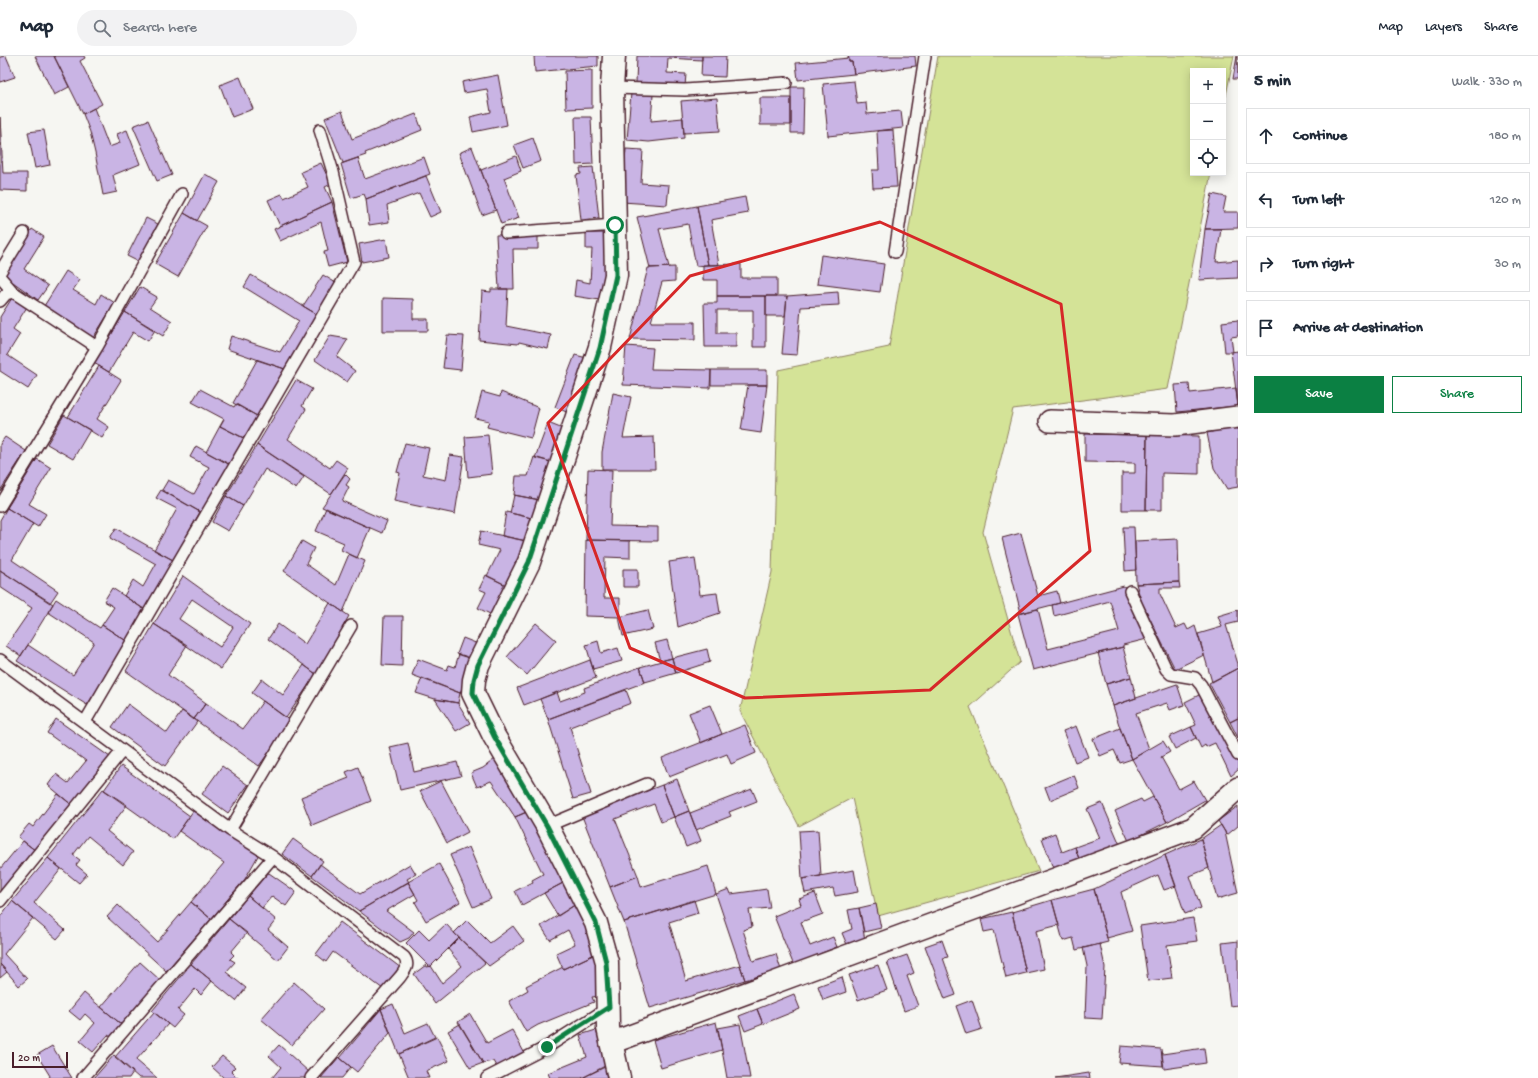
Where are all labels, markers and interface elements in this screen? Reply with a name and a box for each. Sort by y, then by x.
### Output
search box [77,10,357,46]
text: Map [20,16,53,39]
icon: search [91,17,113,39]
text: Search here [123,19,197,37]
text: Map [1379,19,1403,36]
text: Layers [1425,19,1462,36]
text: Share [1484,19,1518,36]
map controls [1190,68,1226,176]
button: + [1190,68,1226,104]
text: 5 min [1254,72,1291,92]
text: Walk · 330 m [1452,75,1522,90]
button: − [1190,104,1226,140]
icon: ahead [1255,125,1277,147]
text: Continue [1293,127,1347,145]
text: 180 m [1489,129,1521,144]
button: locate [1190,140,1226,176]
icon: left [1255,189,1277,211]
text: Turn left [1293,191,1344,209]
text: 120 m [1490,193,1521,208]
route start [606,216,624,234]
icon: right [1255,253,1277,275]
text: Turn right [1293,255,1353,273]
text: 30 m [1495,257,1521,272]
icon: arrive [1255,317,1277,339]
text: Arrive at destination [1293,319,1423,337]
button: Save [1254,376,1384,413]
button: Share [1392,376,1522,413]
route end [538,1038,556,1056]
scale bar [12,1050,68,1069]
text: 20 m [18,1053,40,1065]

